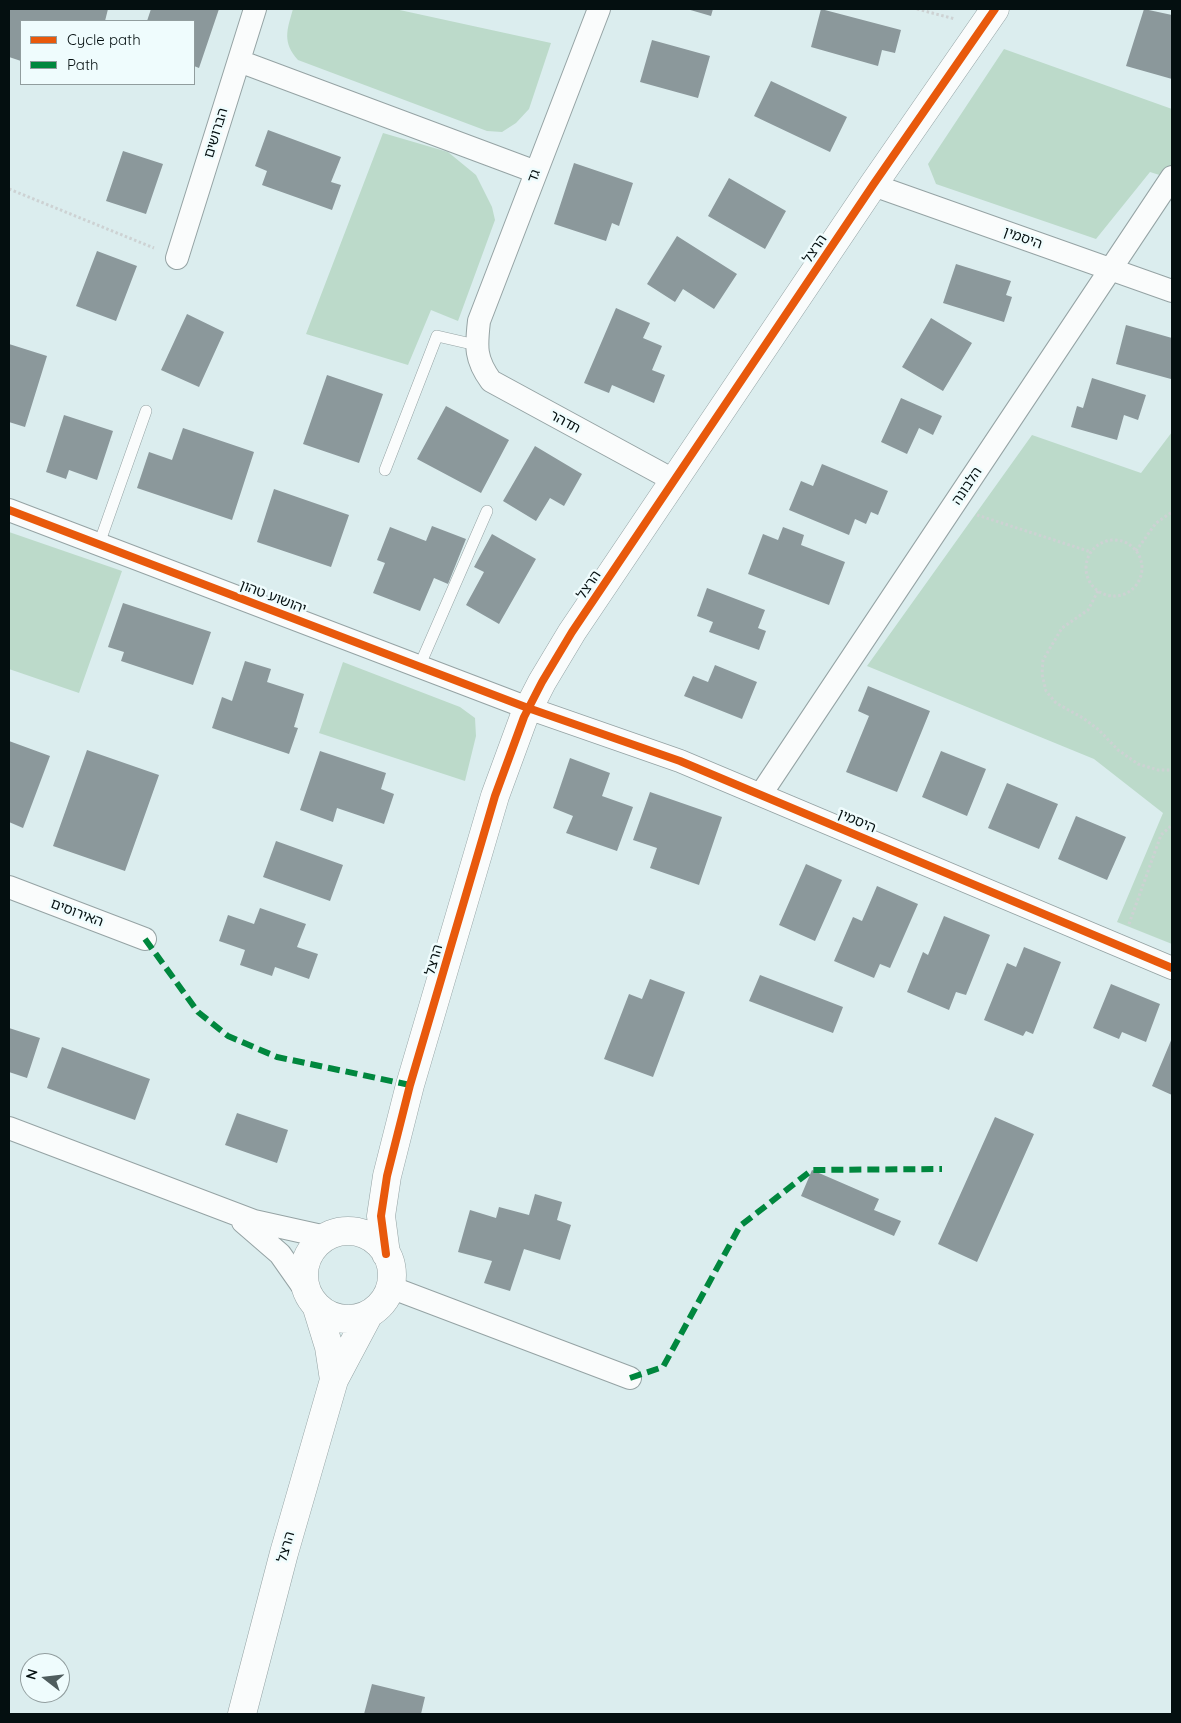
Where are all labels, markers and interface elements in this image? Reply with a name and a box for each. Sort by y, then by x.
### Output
legend [20,20,195,85]
text: Cycle path [67,30,141,49]
text: Path [67,55,99,74]
street label: הברושים [200,106,232,160]
street label: גד [524,167,544,185]
street label: היסמין [1001,223,1045,253]
street label: הרצל [799,231,831,267]
street label: תדהר [547,407,583,437]
street label: הלבונה [948,464,986,508]
street label: הרצל [573,567,605,603]
street label: יהושוע טהון [237,577,309,617]
street label: היסמין [835,805,879,837]
street label: האירוסים [48,895,106,931]
street label: הרצל [422,943,446,977]
street label: הרצל [274,1530,298,1564]
north arrow [20,1653,70,1703]
text: N [21,1667,42,1682]

